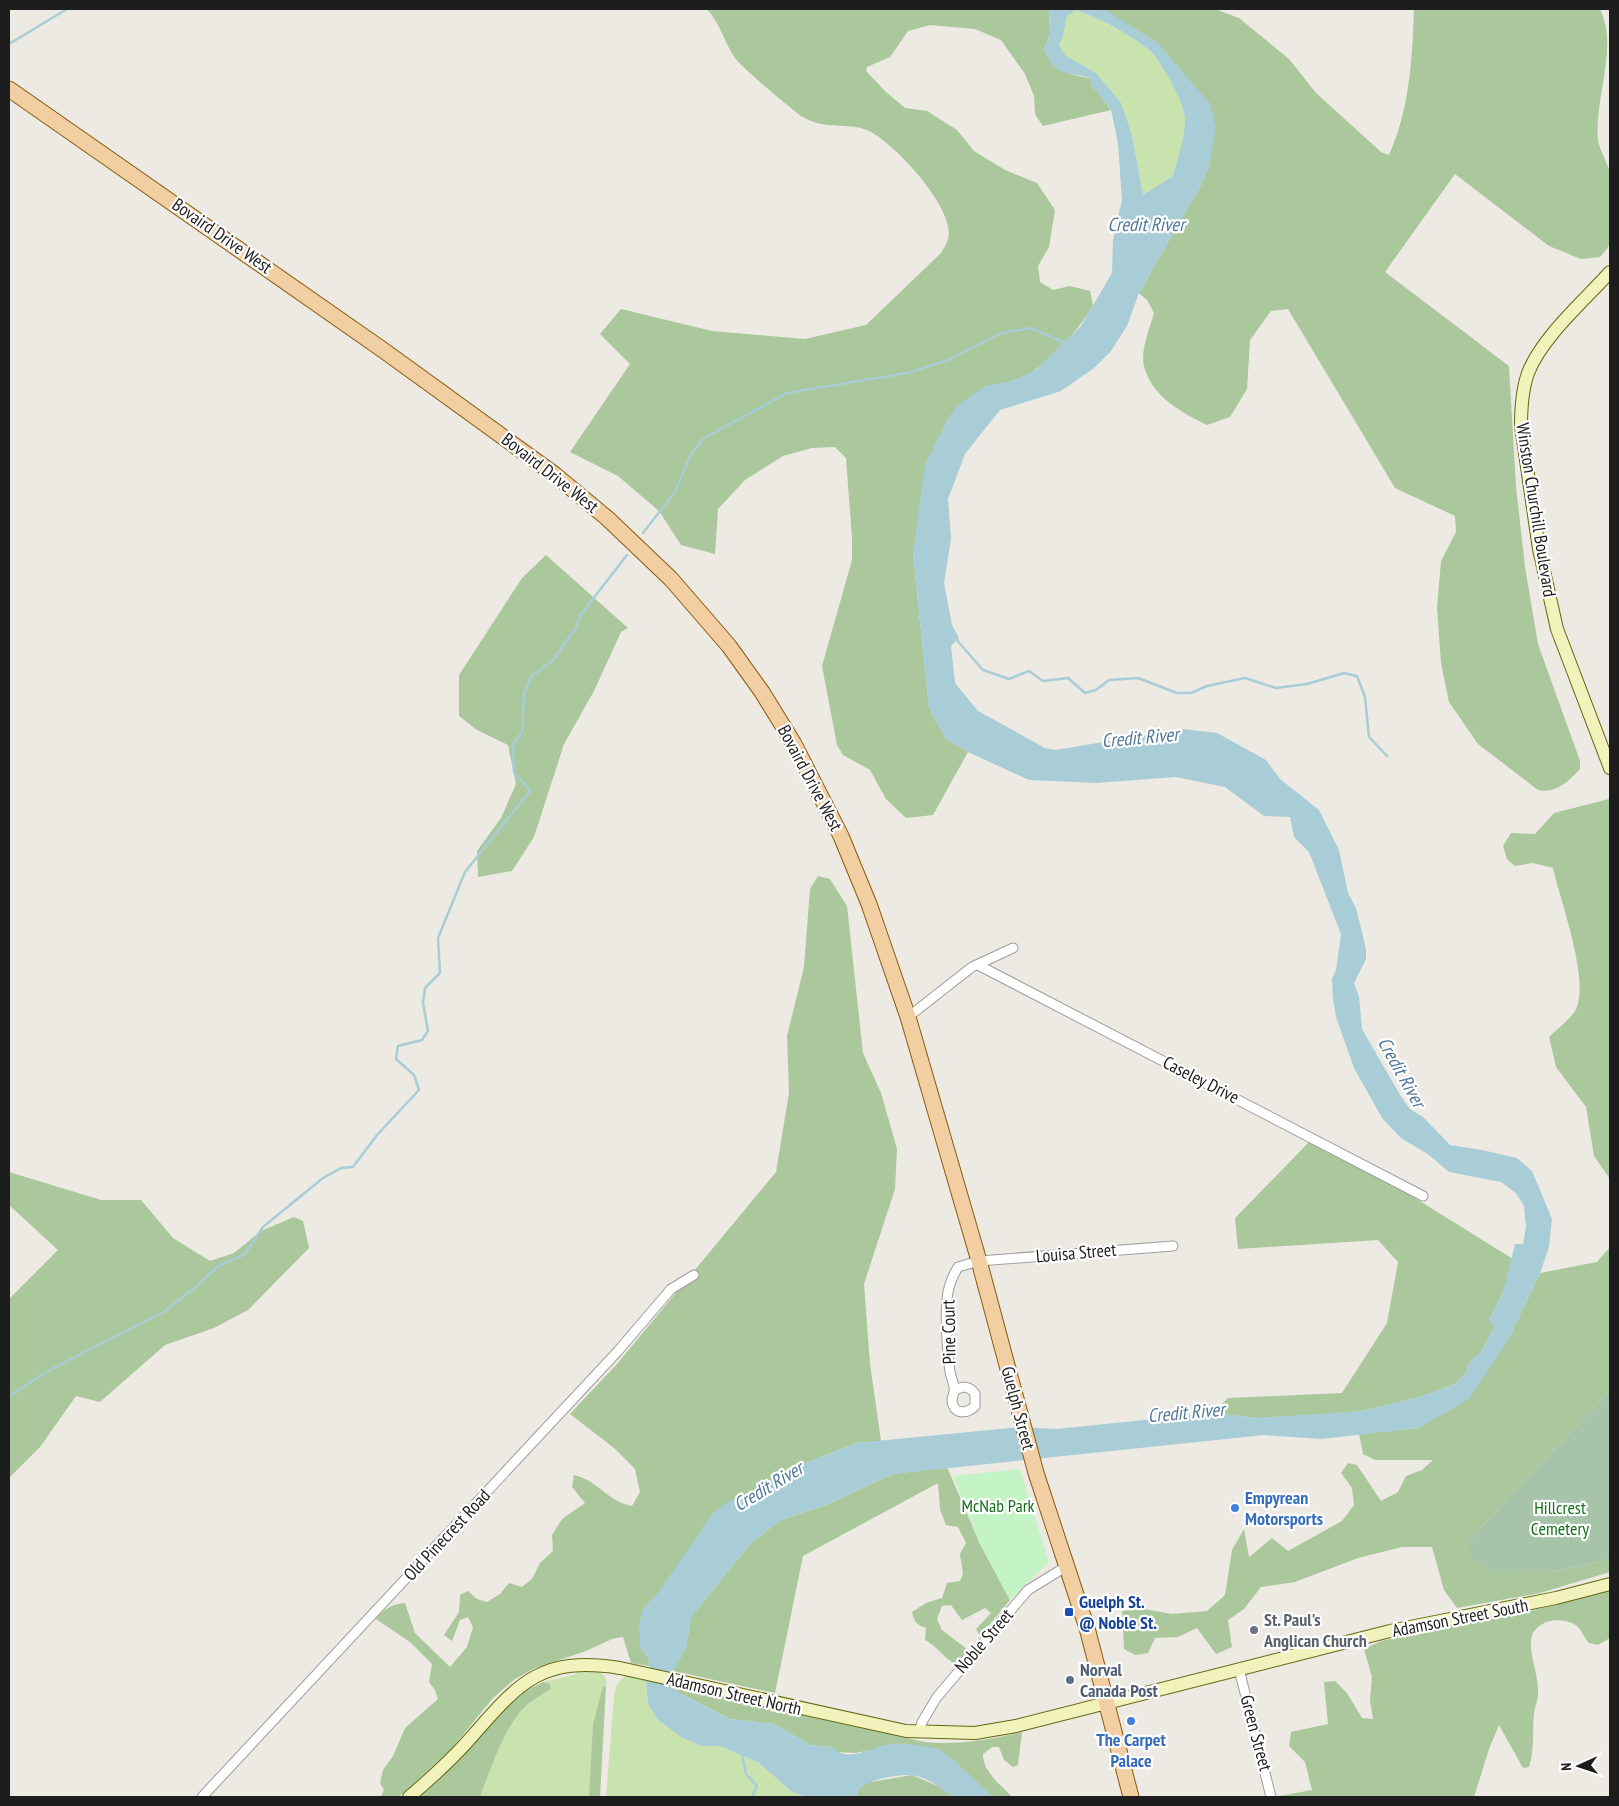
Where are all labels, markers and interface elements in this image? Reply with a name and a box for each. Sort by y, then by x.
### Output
street label: Bovaird Drive West [168,193,277,279]
water label: Credit River [1108,212,1187,236]
street label: Winston Churchill Boulevard [1511,421,1562,599]
street label: Bovaird Drive West [497,428,603,518]
street label: Bovaird Drive West [773,721,848,835]
water label: Credit River [1101,721,1182,752]
water label: Credit River [1373,1033,1432,1114]
street label: Caseley Drive [1159,1051,1243,1109]
street label: Louisa Street [1035,1238,1117,1267]
street label: Pine Court [936,1299,961,1365]
street label: Guelph Street [996,1364,1041,1452]
water label: Credit River [1147,1396,1228,1427]
water label: Credit River [729,1455,809,1516]
street label: Old Pinecrest Road [398,1484,495,1585]
place label: Empyrean Motorsports [1245,1486,1323,1530]
park label: McNab Park [961,1494,1035,1517]
park label: Hillcrest Cemetery [1531,1496,1589,1540]
marker: Empyrean Motorsports [1229,1502,1241,1514]
place label: Guelph St. @ Noble St. [1079,1590,1157,1634]
street label: Adamson Street South [1390,1593,1530,1642]
street label: Noble Street [949,1604,1018,1678]
marker: Guelph St. @ Noble St. [1063,1606,1075,1618]
place label: St. Paul's Anglican Church [1263,1608,1367,1652]
marker: St. Paul's Anglican Church [1248,1624,1260,1636]
place label: Norval Canada Post [1080,1658,1159,1702]
street label: Adamson Street North [664,1667,804,1720]
marker: Norval Canada Post [1064,1674,1076,1686]
street label: Green Street [1235,1692,1278,1773]
marker: The Carpet Palace [1125,1715,1137,1727]
place label: The Carpet Palace [1096,1728,1167,1772]
north arrow [1554,1741,1604,1791]
text: N [1557,1762,1575,1771]

